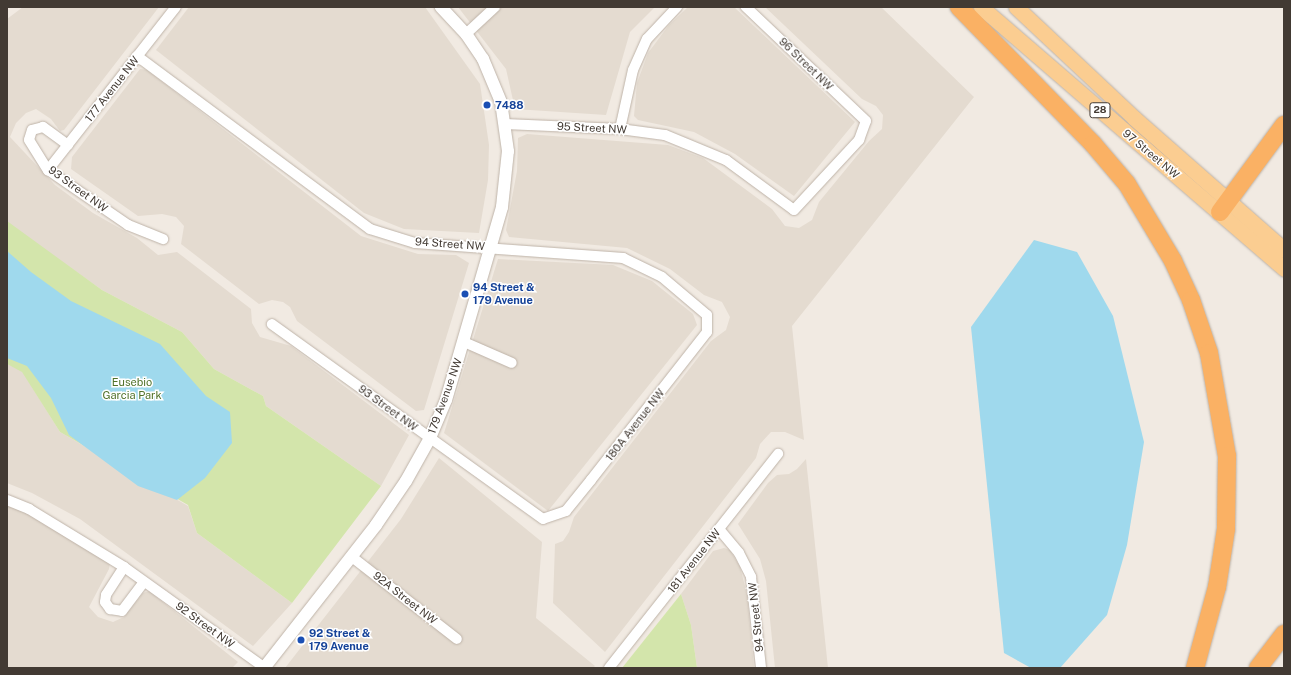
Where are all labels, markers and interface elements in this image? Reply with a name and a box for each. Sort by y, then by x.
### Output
street label: 96 Street NW [776,35,836,93]
street label: 177 Avenue NW [82,54,142,124]
place label: 7488 [495,98,524,112]
marker: 7488 [482,100,492,110]
road number: 28 [1089,102,1111,118]
street label: 95 Street NW [557,120,627,136]
street label: 97 Street NW [1120,127,1182,181]
street label: 93 Street NW [46,163,110,215]
street label: 94 Street NW [415,235,485,253]
place label: 94 Street & 179 Avenue [473,281,535,307]
marker: 94 Street & 179 Avenue [460,289,470,299]
street label: 179 Avenue NW [425,356,465,436]
park label: Eusebio Garcia Park [102,376,162,402]
street label: 93 Street NW [356,382,420,434]
street label: 180A Avenue NW [603,386,667,464]
street label: 181 Avenue NW [665,526,723,596]
street label: 92A Street NW [370,569,440,627]
street label: 94 Street NW [746,581,766,653]
street label: 92 Street NW [173,599,237,651]
place label: 92 Street & 179 Avenue [309,627,370,653]
marker: 92 Street & 179 Avenue [296,635,306,645]

